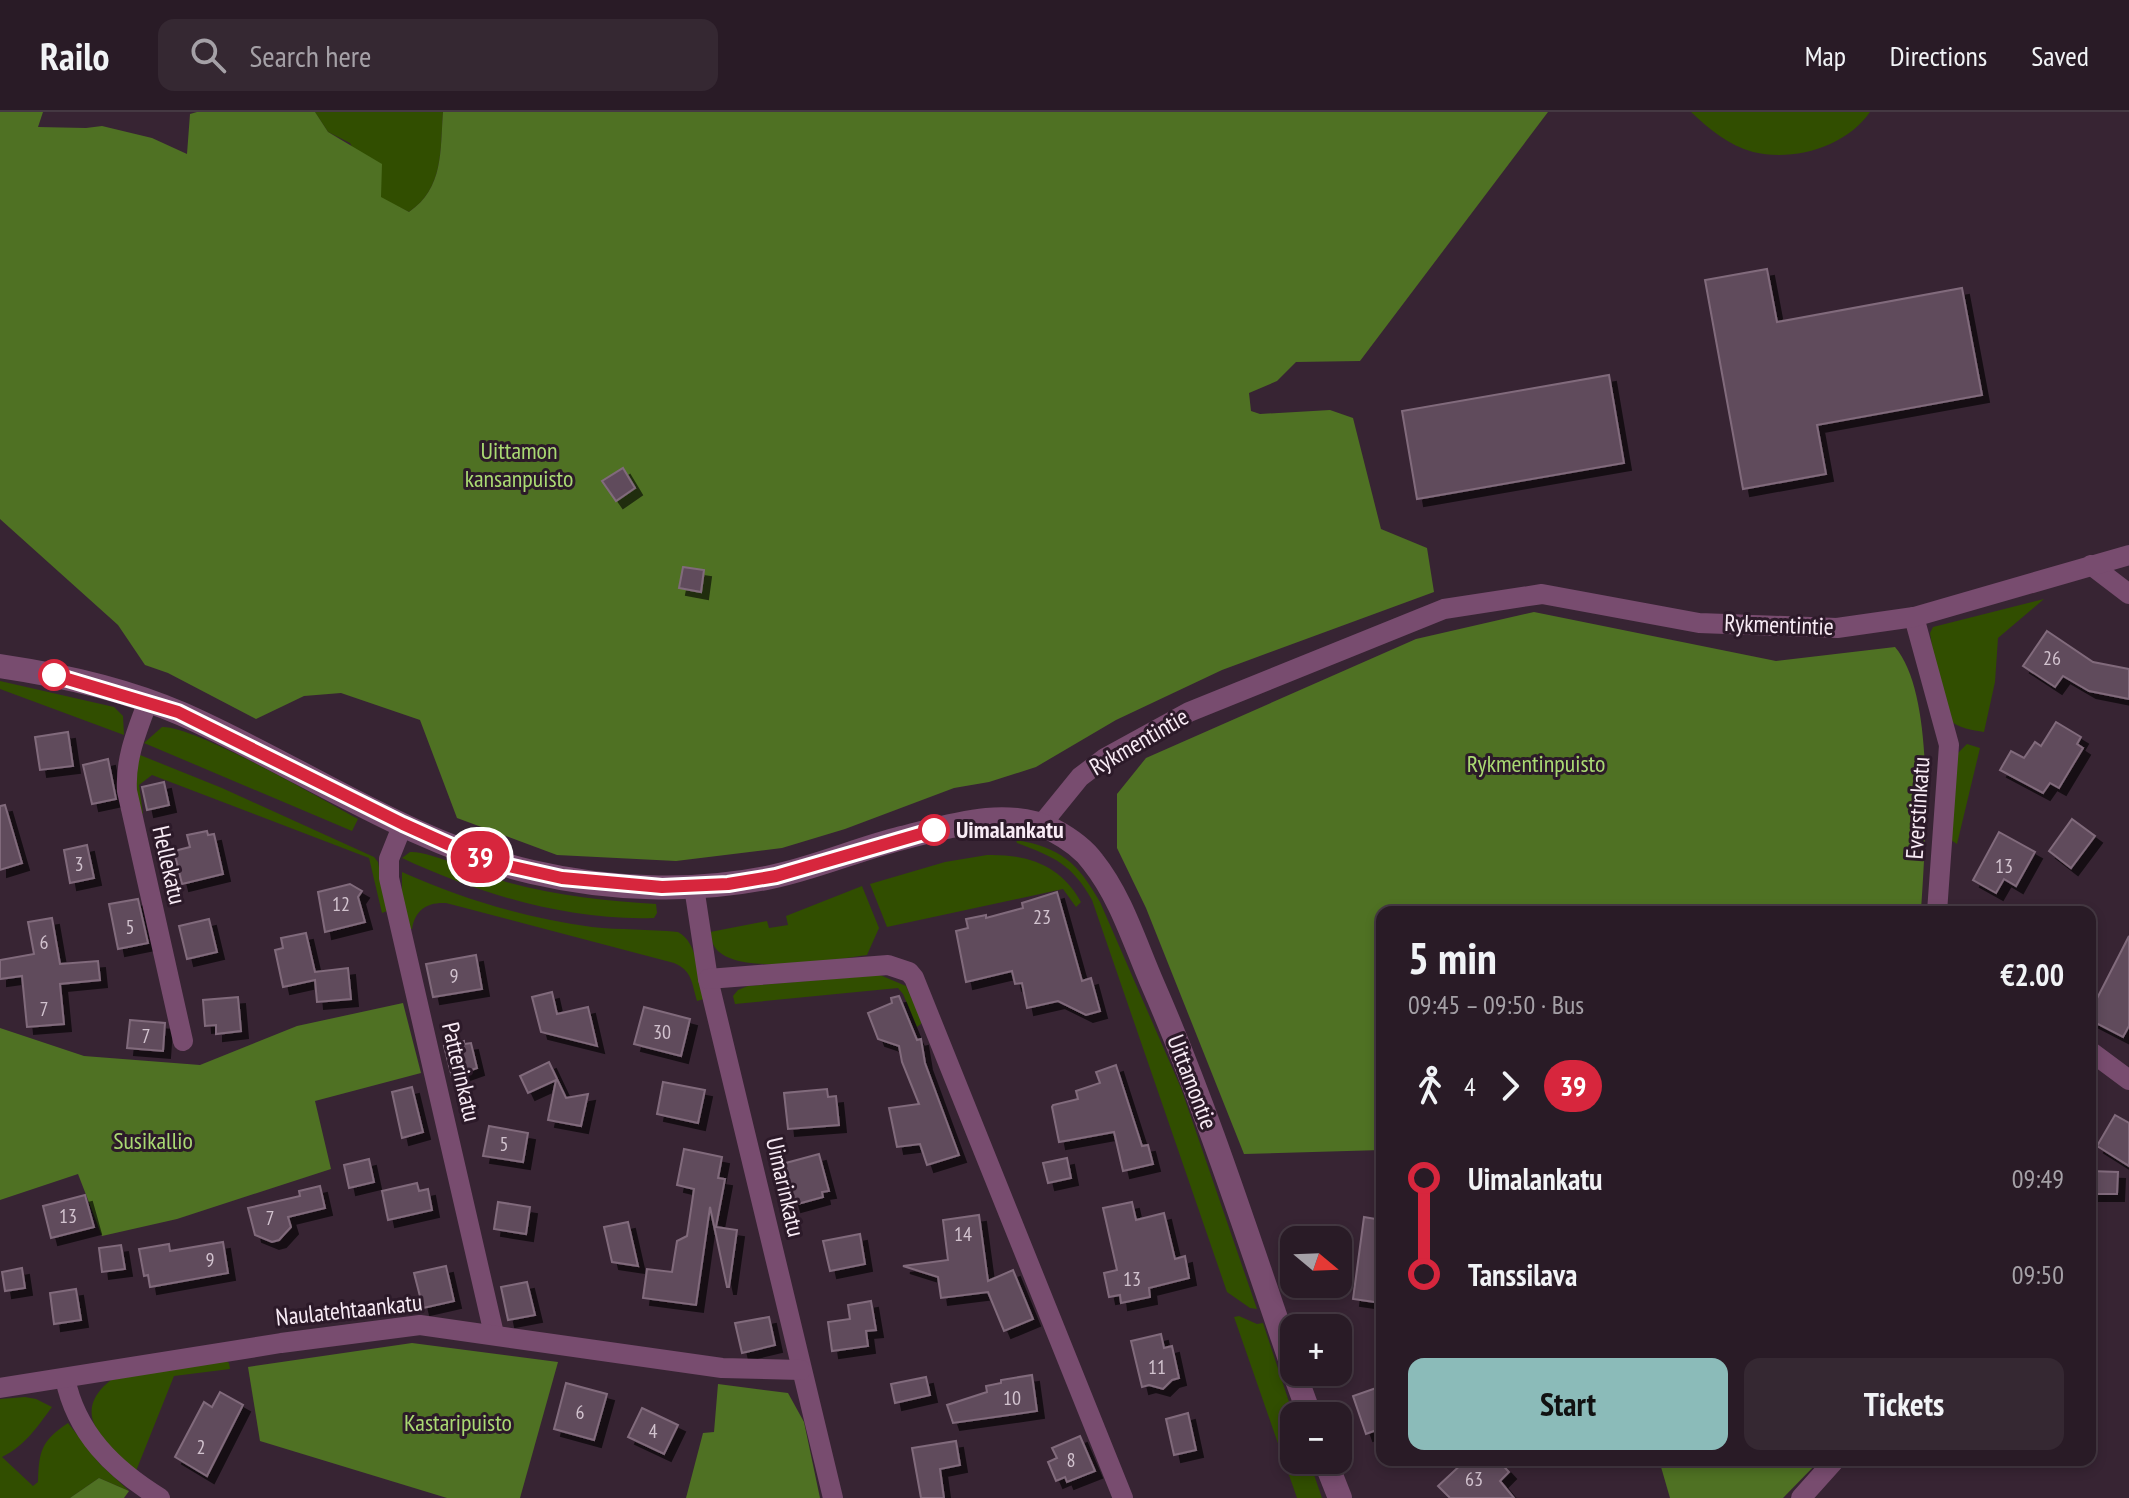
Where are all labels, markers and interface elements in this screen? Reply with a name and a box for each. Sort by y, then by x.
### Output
search box [158,19,718,91]
text: Railo [40,31,110,80]
icon: search [186,33,230,77]
text: Search here [250,36,371,75]
text: Map [1805,37,1846,74]
text: Directions [1890,37,1987,74]
text: Saved [2031,37,2089,74]
park label: Uittamon kansanpuisto [465,435,573,494]
street label: Rykmentintie [1724,607,1834,642]
house number: 26 [2043,645,2061,671]
unlabelled marker [39,660,69,690]
street label: Rykmentintie [1084,701,1194,782]
park label: Rykmentinpuisto [1467,748,1605,779]
street label: Everstinkatu [1898,756,1937,860]
place label: Uimalankatu [956,814,1064,845]
marker: Uimalankatu [919,815,949,845]
street label: Hellekatu [145,823,194,907]
line badge: 39 [444,831,516,883]
text: 39 [467,838,493,875]
house number: 3 [75,851,84,877]
house number: 13 [1995,853,2013,879]
house number: 12 [332,891,350,917]
house number: 23 [1033,904,1051,930]
house number: 5 [126,914,135,940]
house number: 6 [40,929,49,955]
text: 5 min [1408,929,1497,986]
text: €2.00 [2000,955,2064,994]
house number: 9 [450,963,459,989]
text: 09:45 – 09:50 · Bus [1408,988,1584,1021]
house number: 7 [40,996,49,1022]
street label: Patterinkatu [435,1019,488,1125]
house number: 30 [653,1019,671,1045]
house number: 7 [142,1023,151,1049]
street label: Uittamontie [1160,1030,1225,1133]
icon: walk [1408,1064,1452,1108]
icon: forward [1488,1064,1532,1108]
text: 39 [1560,1067,1586,1104]
text: 4 [1464,1070,1476,1103]
park label: Susikallio [113,1125,193,1156]
house number: 5 [500,1131,509,1157]
street label: Uimarinkatu [759,1134,812,1240]
text: Uimalankatu [1468,1159,1603,1198]
text: 09:49 [2012,1162,2064,1195]
house number: 13 [59,1203,77,1229]
house number: 7 [266,1205,275,1231]
house number: 14 [954,1221,972,1247]
north arrow [1280,1226,1352,1298]
map controls [1280,1226,1352,1474]
house number: 9 [206,1247,215,1273]
text: Tanssilava [1468,1255,1577,1294]
text: 09:50 [2012,1258,2064,1291]
house number: 13 [1123,1266,1141,1292]
street label: Naulatehtaankatu [274,1286,424,1333]
button: + [1280,1314,1352,1386]
house number: 11 [1148,1354,1166,1380]
button: Start [1408,1358,1728,1450]
button: Tickets [1744,1358,2064,1450]
house number: 10 [1003,1385,1021,1411]
house number: 6 [576,1399,585,1425]
button: − [1280,1402,1352,1474]
park label: Kastaripuisto [404,1407,512,1438]
house number: 4 [649,1418,658,1444]
house number: 2 [197,1434,206,1460]
house number: 8 [1067,1447,1076,1473]
house number: 63 [1465,1466,1483,1492]

